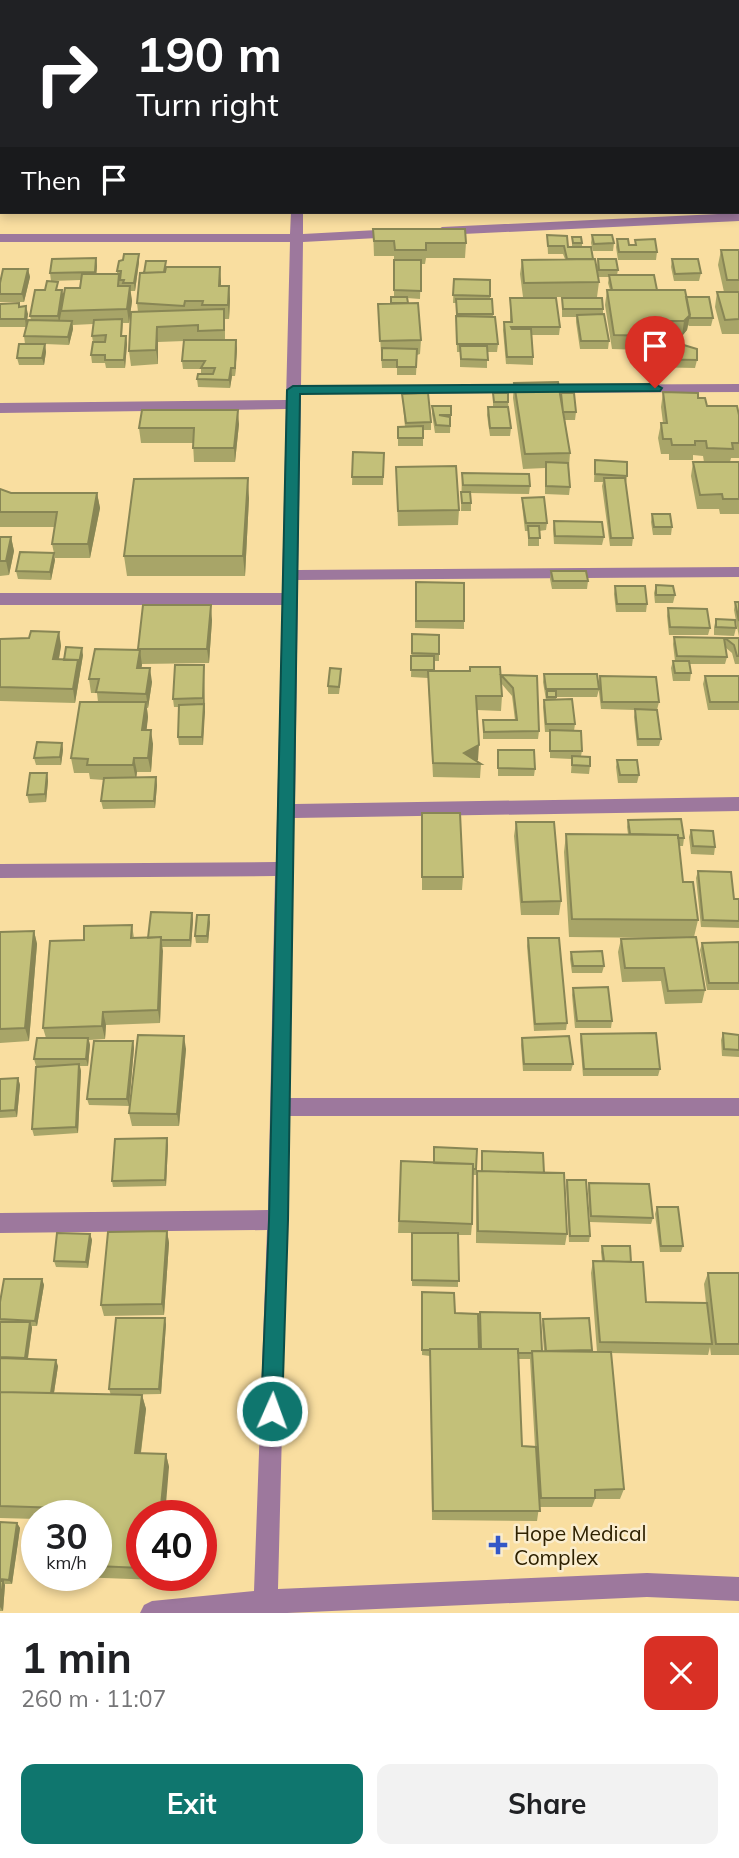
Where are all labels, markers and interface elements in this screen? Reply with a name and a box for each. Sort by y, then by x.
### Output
text: 190 m [136,23,282,84]
icon: right [21,28,112,119]
text: Turn right [136,84,279,124]
icon: arrive [95,161,133,199]
text: Then [21,164,81,197]
pin [625,316,685,388]
icon: arrive [636,327,674,365]
position arrow [235,1374,309,1448]
speed limit sign: 40 [126,1500,217,1591]
text: 30 [45,1514,88,1558]
place label: Hope Medical Complex [514,1520,647,1570]
marker: Hope Medical Complex [488,1535,508,1555]
text: km/h [46,1551,87,1574]
text: 1 min [21,1631,132,1684]
button: close [644,1636,718,1710]
text: 260 m · 11:07 [21,1684,166,1713]
button: Exit [21,1764,363,1844]
button: Share [377,1764,718,1844]

